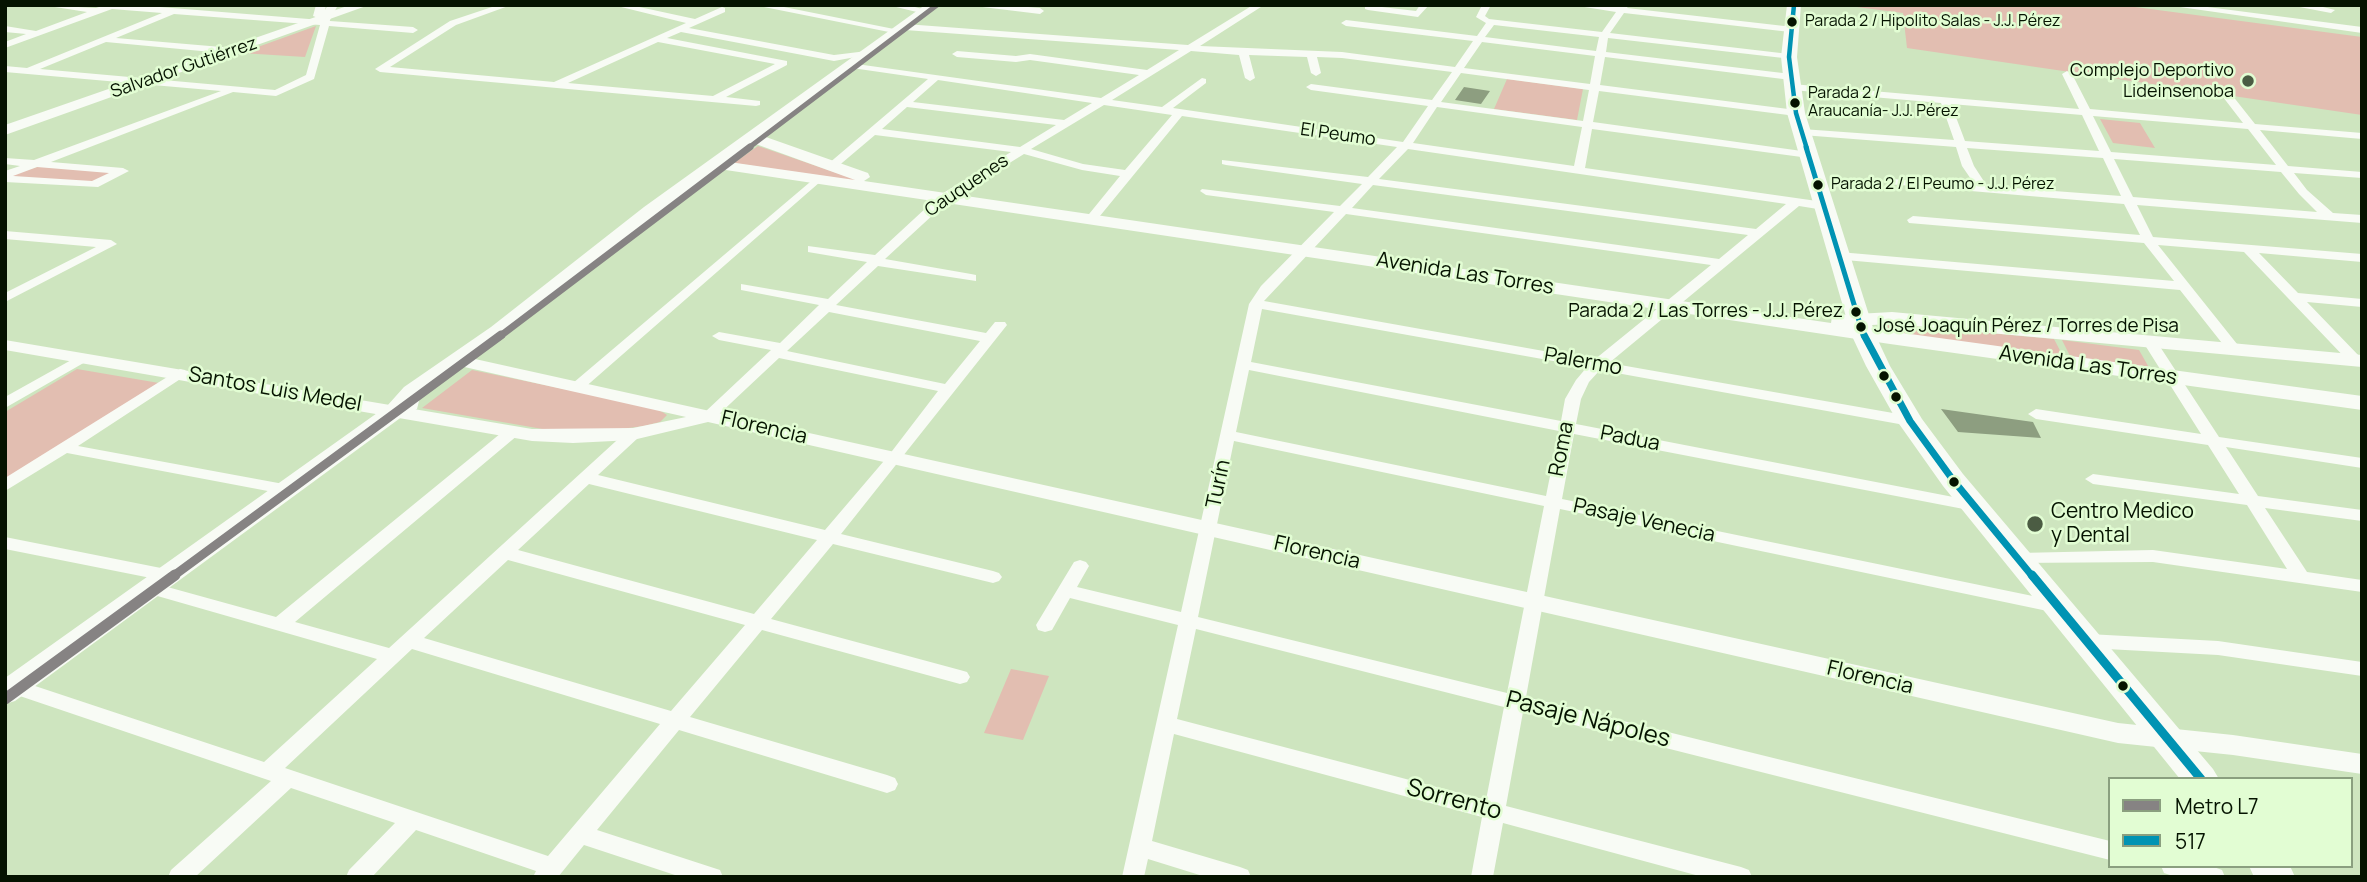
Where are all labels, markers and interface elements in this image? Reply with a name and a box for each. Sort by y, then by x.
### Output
place label: Parada 2 / Hipolito Salas - J.J. Pérez [1805,12,2061,32]
marker: Parada 2 / Hipolito Salas - J.J. Pérez [1785,15,1799,29]
street label: Salvador Gutiérrez [108,33,260,103]
place label: Complejo Deportivo Lideinsenoba [2070,60,2234,102]
marker: Complejo Deportivo Lideinsenoba [2240,73,2256,89]
place label: Parada 2 / Araucanía- J.J. Pérez [1808,84,1959,122]
marker: Parada 2 / Araucanía- J.J. Pérez [1788,96,1802,110]
street label: El Peumo [1299,119,1377,151]
street label: Cauquenes [921,150,1013,222]
place label: Parada 2 / El Peumo - J.J. Pérez [1831,175,2054,195]
marker: Parada 2 / El Peumo - J.J. Pérez [1811,178,1825,192]
street label: Avenida Las Torres [1374,248,1556,300]
place label: Parada 2 / Las Torres - J.J. Pérez [1568,301,1843,323]
marker: Parada 2 / Las Torres - J.J. Pérez [1849,305,1863,319]
place label: José Joaquín Pérez / Torres de Pisa [1874,316,2179,338]
marker: José Joaquín Pérez / Torres de Pisa [1854,320,1868,334]
street label: Avenida Las Torres [1997,341,2179,391]
street label: Palermo [1542,343,1624,381]
street label: Santos Luis Medel [186,362,364,418]
unlabelled marker [1877,369,1891,383]
unlabelled marker [1889,390,1903,404]
street label: Florencia [719,406,809,450]
street label: Roma [1544,420,1580,478]
street label: Padua [1598,421,1662,457]
street label: Turín [1202,457,1236,511]
unlabelled marker [1947,475,1961,489]
street label: Pasaje Venecia [1571,494,1717,548]
place label: Centro Medico y Dental [2051,499,2194,549]
marker: Centro Medico y Dental [2025,514,2045,534]
street label: Florencia [1272,531,1362,575]
street label: Florencia [1825,656,1915,700]
unlabelled marker [2116,679,2130,693]
street label: Pasaje Nápoles [1503,686,1673,754]
street label: Sorrento [1403,773,1505,827]
legend [2108,777,2353,868]
text: Metro L7 [2175,792,2259,820]
text: 517 [2175,827,2206,855]

